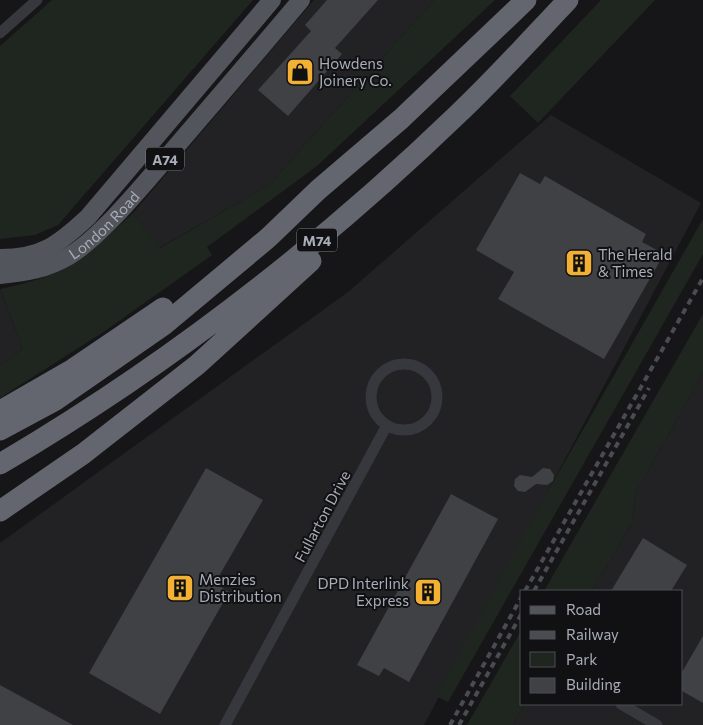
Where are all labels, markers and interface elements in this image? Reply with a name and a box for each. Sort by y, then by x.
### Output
place label: Howdens Joinery Co. [319,54,392,89]
shop icon: Howdens Joinery Co. [285,57,315,87]
road number: A74 [146,148,184,170]
street label: London Road [65,187,143,263]
road number: M74 [297,228,337,252]
place label: The Herald & Times [598,245,672,280]
building icon: The Herald & Times [564,248,594,278]
street label: Fullarton Drive [290,467,354,565]
place label: Menzies Distribution [199,570,282,605]
building icon: Menzies Distribution [165,573,195,603]
place label: DPD Interlink Express [317,574,409,609]
building icon: DPD Interlink Express [413,577,443,607]
legend [520,590,683,705]
text: Road [566,600,601,618]
text: Railway [566,625,619,643]
text: Park [566,650,597,668]
text: Building [566,675,621,693]

